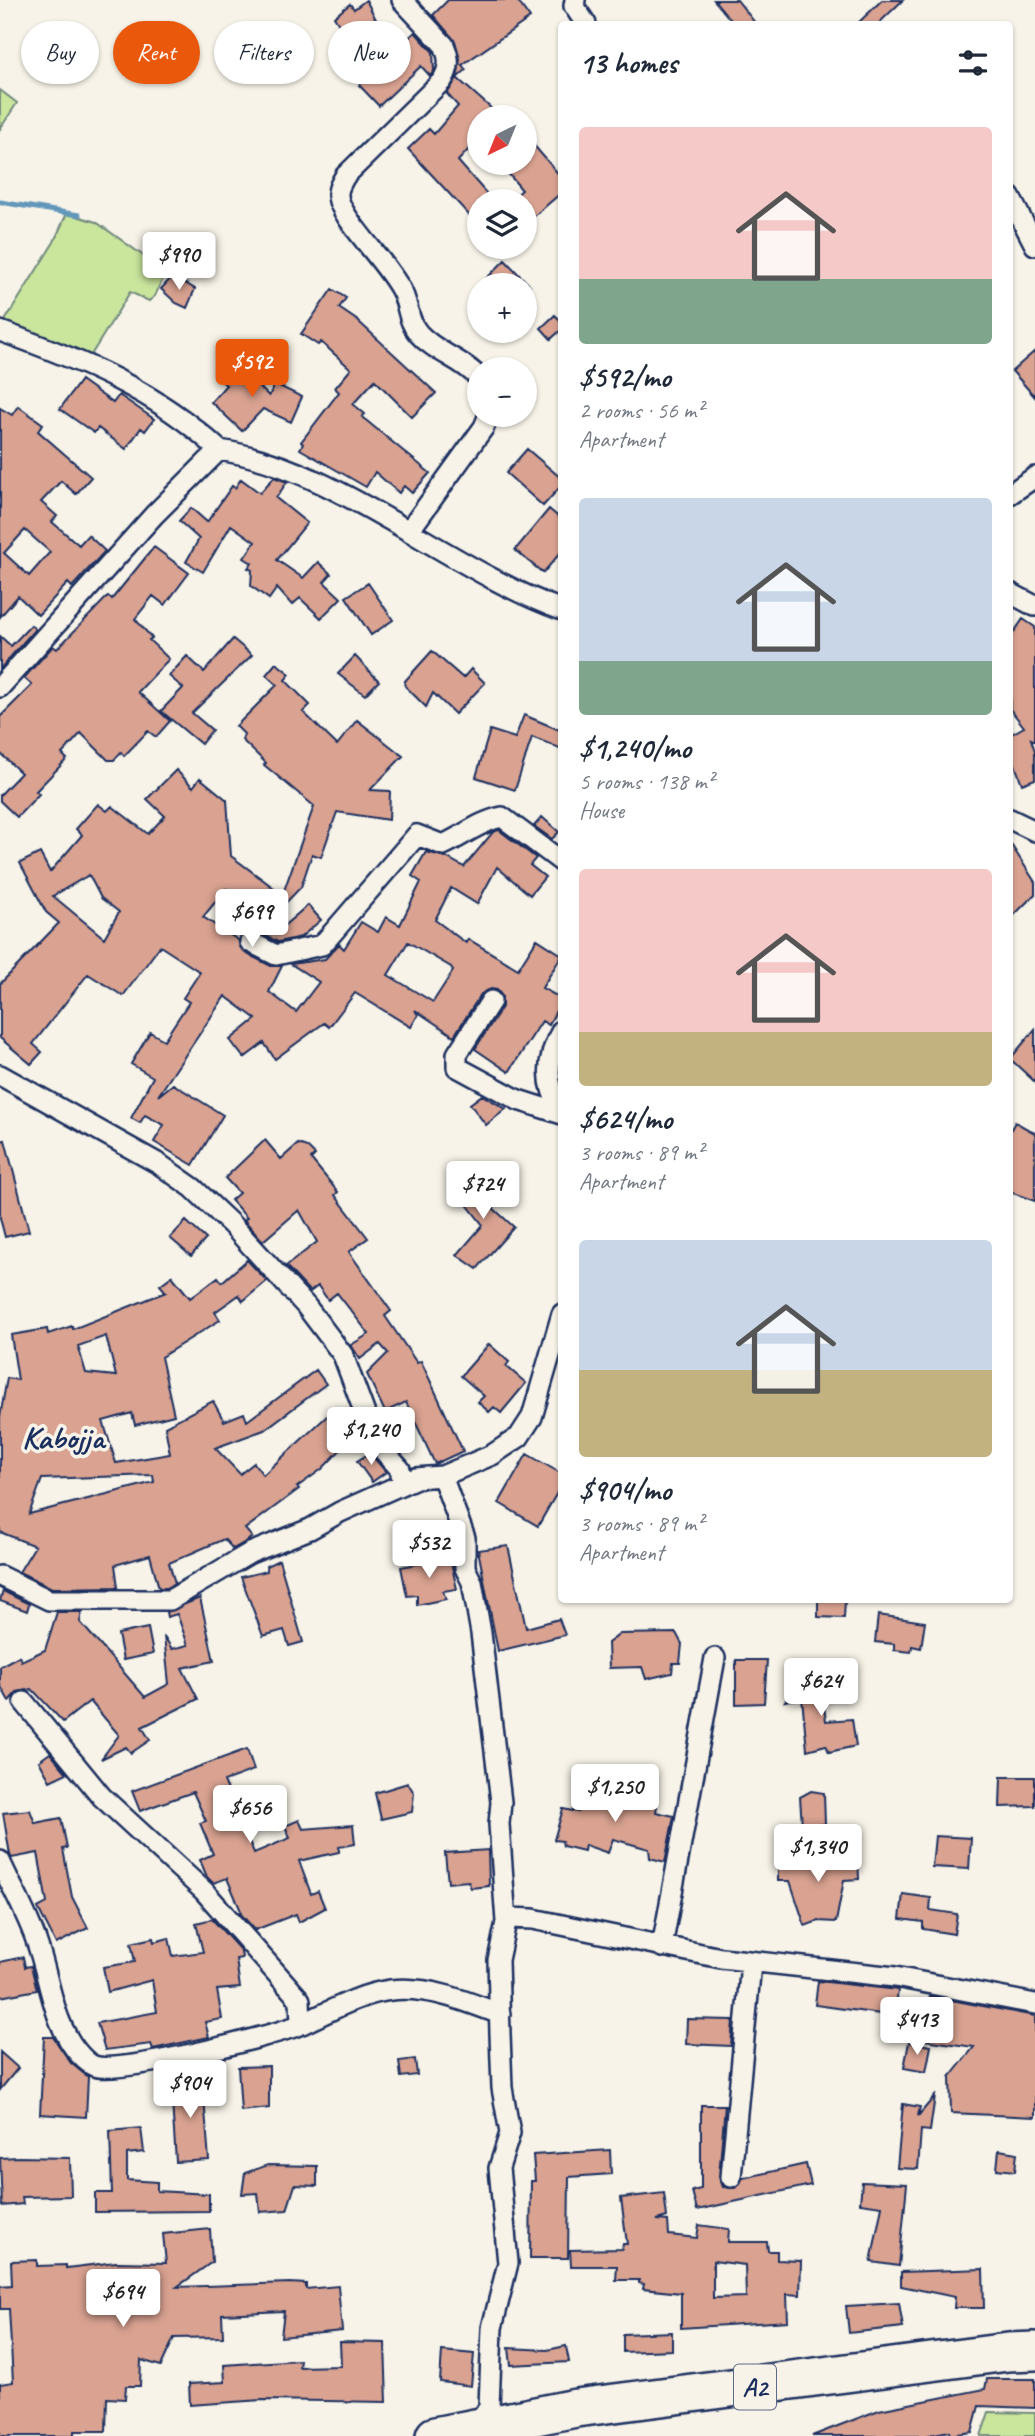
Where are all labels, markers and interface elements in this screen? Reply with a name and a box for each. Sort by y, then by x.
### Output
chip: Buy [21,21,99,84]
chip: Rent [113,21,200,84]
chip: Filters [214,21,314,84]
chip: New [328,21,411,84]
text: 13 homes [579,44,677,82]
icon: filters [954,44,992,82]
north arrow [467,105,537,175]
map controls [467,105,537,427]
icon: home [723,173,849,299]
button: layers [467,189,537,259]
pin: $990 [138,232,220,292]
text: $990 [159,240,199,269]
button: + [467,273,537,343]
pin: $592 [211,340,293,399]
text: $592 [232,347,272,376]
button: − [467,357,537,427]
text: $592/mo [579,358,671,396]
text: 2 rooms · 56 m² [579,396,703,425]
text: Apartment [579,425,664,454]
icon: home [723,544,849,670]
text: $1,240/mo [579,729,691,767]
text: 5 rooms · 138 m² [579,767,714,796]
text: House [579,796,624,825]
pin: $699 [211,890,293,949]
text: $699 [231,897,273,926]
icon: home [723,915,849,1041]
text: $624/mo [579,1100,672,1138]
text: 3 rooms · 89 m² [579,1138,703,1167]
pin: $724 [442,1162,524,1221]
text: Apartment [579,1167,664,1196]
text: $724 [462,1169,504,1198]
icon: home [723,1286,849,1412]
pin: $1,240 [314,1408,428,1467]
text: $1,240 [343,1415,399,1444]
district label: Kabojja [22,1417,107,1458]
text: $904/mo [579,1471,671,1509]
text: 3 rooms · 89 m² [579,1509,703,1538]
pin: $532 [388,1520,470,1580]
text: $532 [408,1528,450,1557]
text: Apartment [579,1538,664,1567]
pin: $624 [780,1658,862,1718]
text: $624 [800,1666,842,1695]
pin: $1,250 [558,1764,672,1824]
text: $1,250 [587,1772,643,1801]
pin: $656 [209,1786,291,1845]
text: $656 [229,1793,271,1822]
pin: $1,340 [761,1825,875,1884]
text: $1,340 [790,1832,846,1861]
pin: $413 [876,1997,958,2057]
text: $413 [896,2005,938,2034]
pin: $904 [149,2060,231,2120]
text: $904 [169,2068,211,2097]
pin: $694 [82,2270,164,2329]
text: $694 [102,2277,144,2306]
road number: A2 [734,2364,776,2410]

